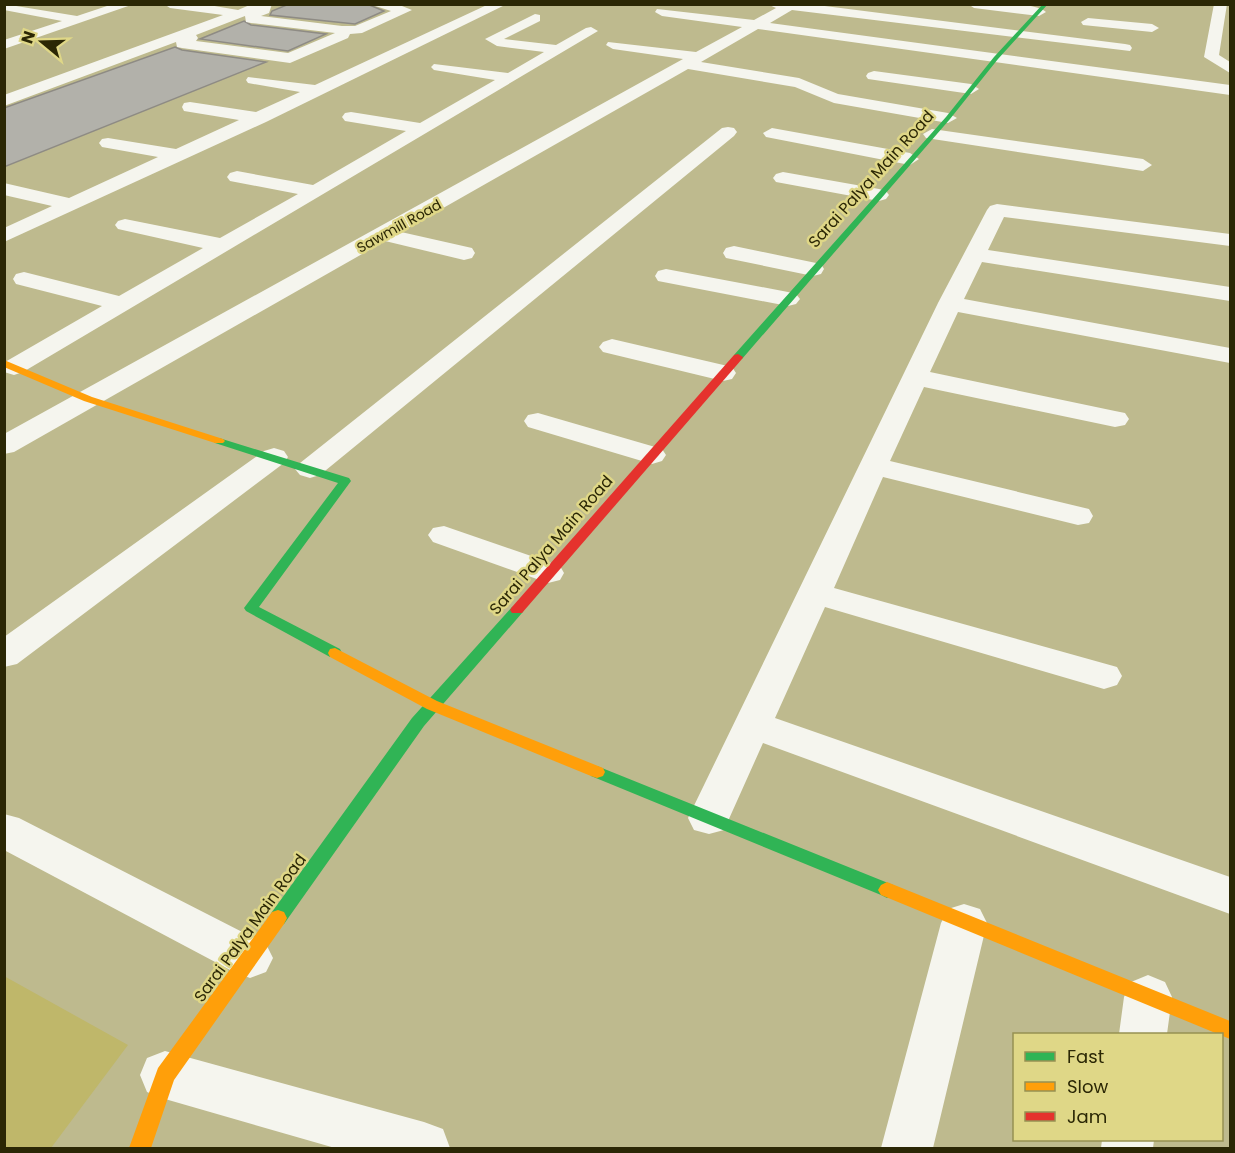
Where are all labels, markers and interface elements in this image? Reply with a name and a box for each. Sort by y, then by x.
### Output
north arrow [12,12,72,72]
text: N [15,28,41,47]
street label: Sarai Palya Main Road [803,105,939,253]
street label: Sawmill Road [353,194,445,258]
street label: Sarai Palya Main Road [484,470,618,620]
street label: Sarai Palya Main Road [188,849,312,1007]
legend [1013,1033,1223,1141]
text: Fast [1067,1044,1104,1069]
text: Slow [1067,1074,1109,1099]
text: Jam [1067,1104,1107,1129]

